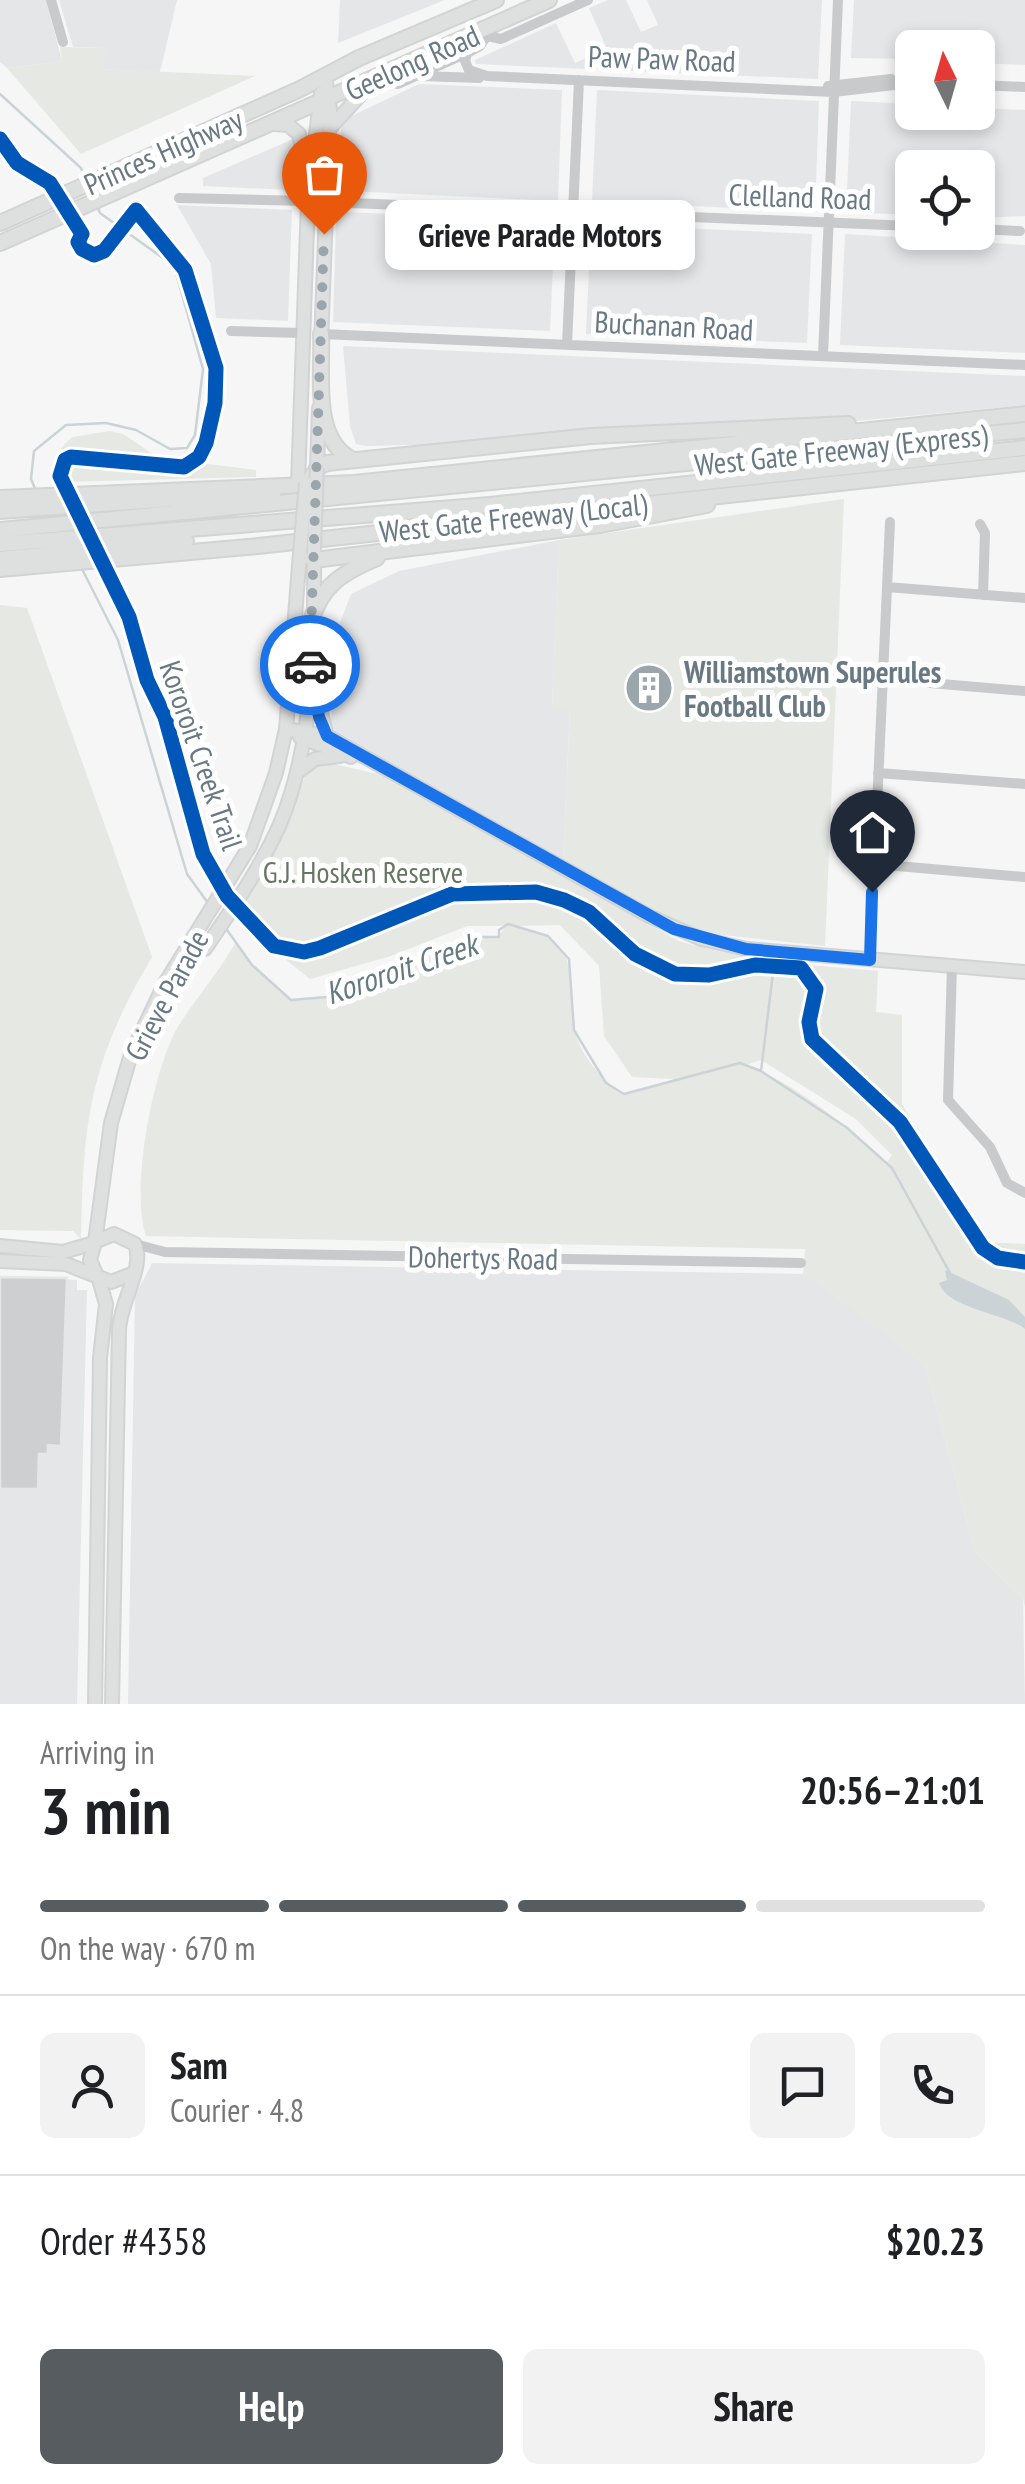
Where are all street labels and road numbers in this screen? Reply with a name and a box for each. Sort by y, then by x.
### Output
street label: Geelong Road [339,15,485,109]
street label: Paw Paw Road [588,36,736,80]
street label: Princes Highway [78,98,249,203]
street label: Clelland Road [728,174,872,218]
street label: Buchanan Road [594,301,754,349]
street label: West Gate Freeway (Express) [693,414,989,484]
street label: West Gate Freeway (Local) [377,484,649,550]
street label: Kororoit Creek Trail [151,655,253,855]
street label: Grieve Parade [115,923,217,1067]
street label: Dohertys Road [408,1236,558,1278]

